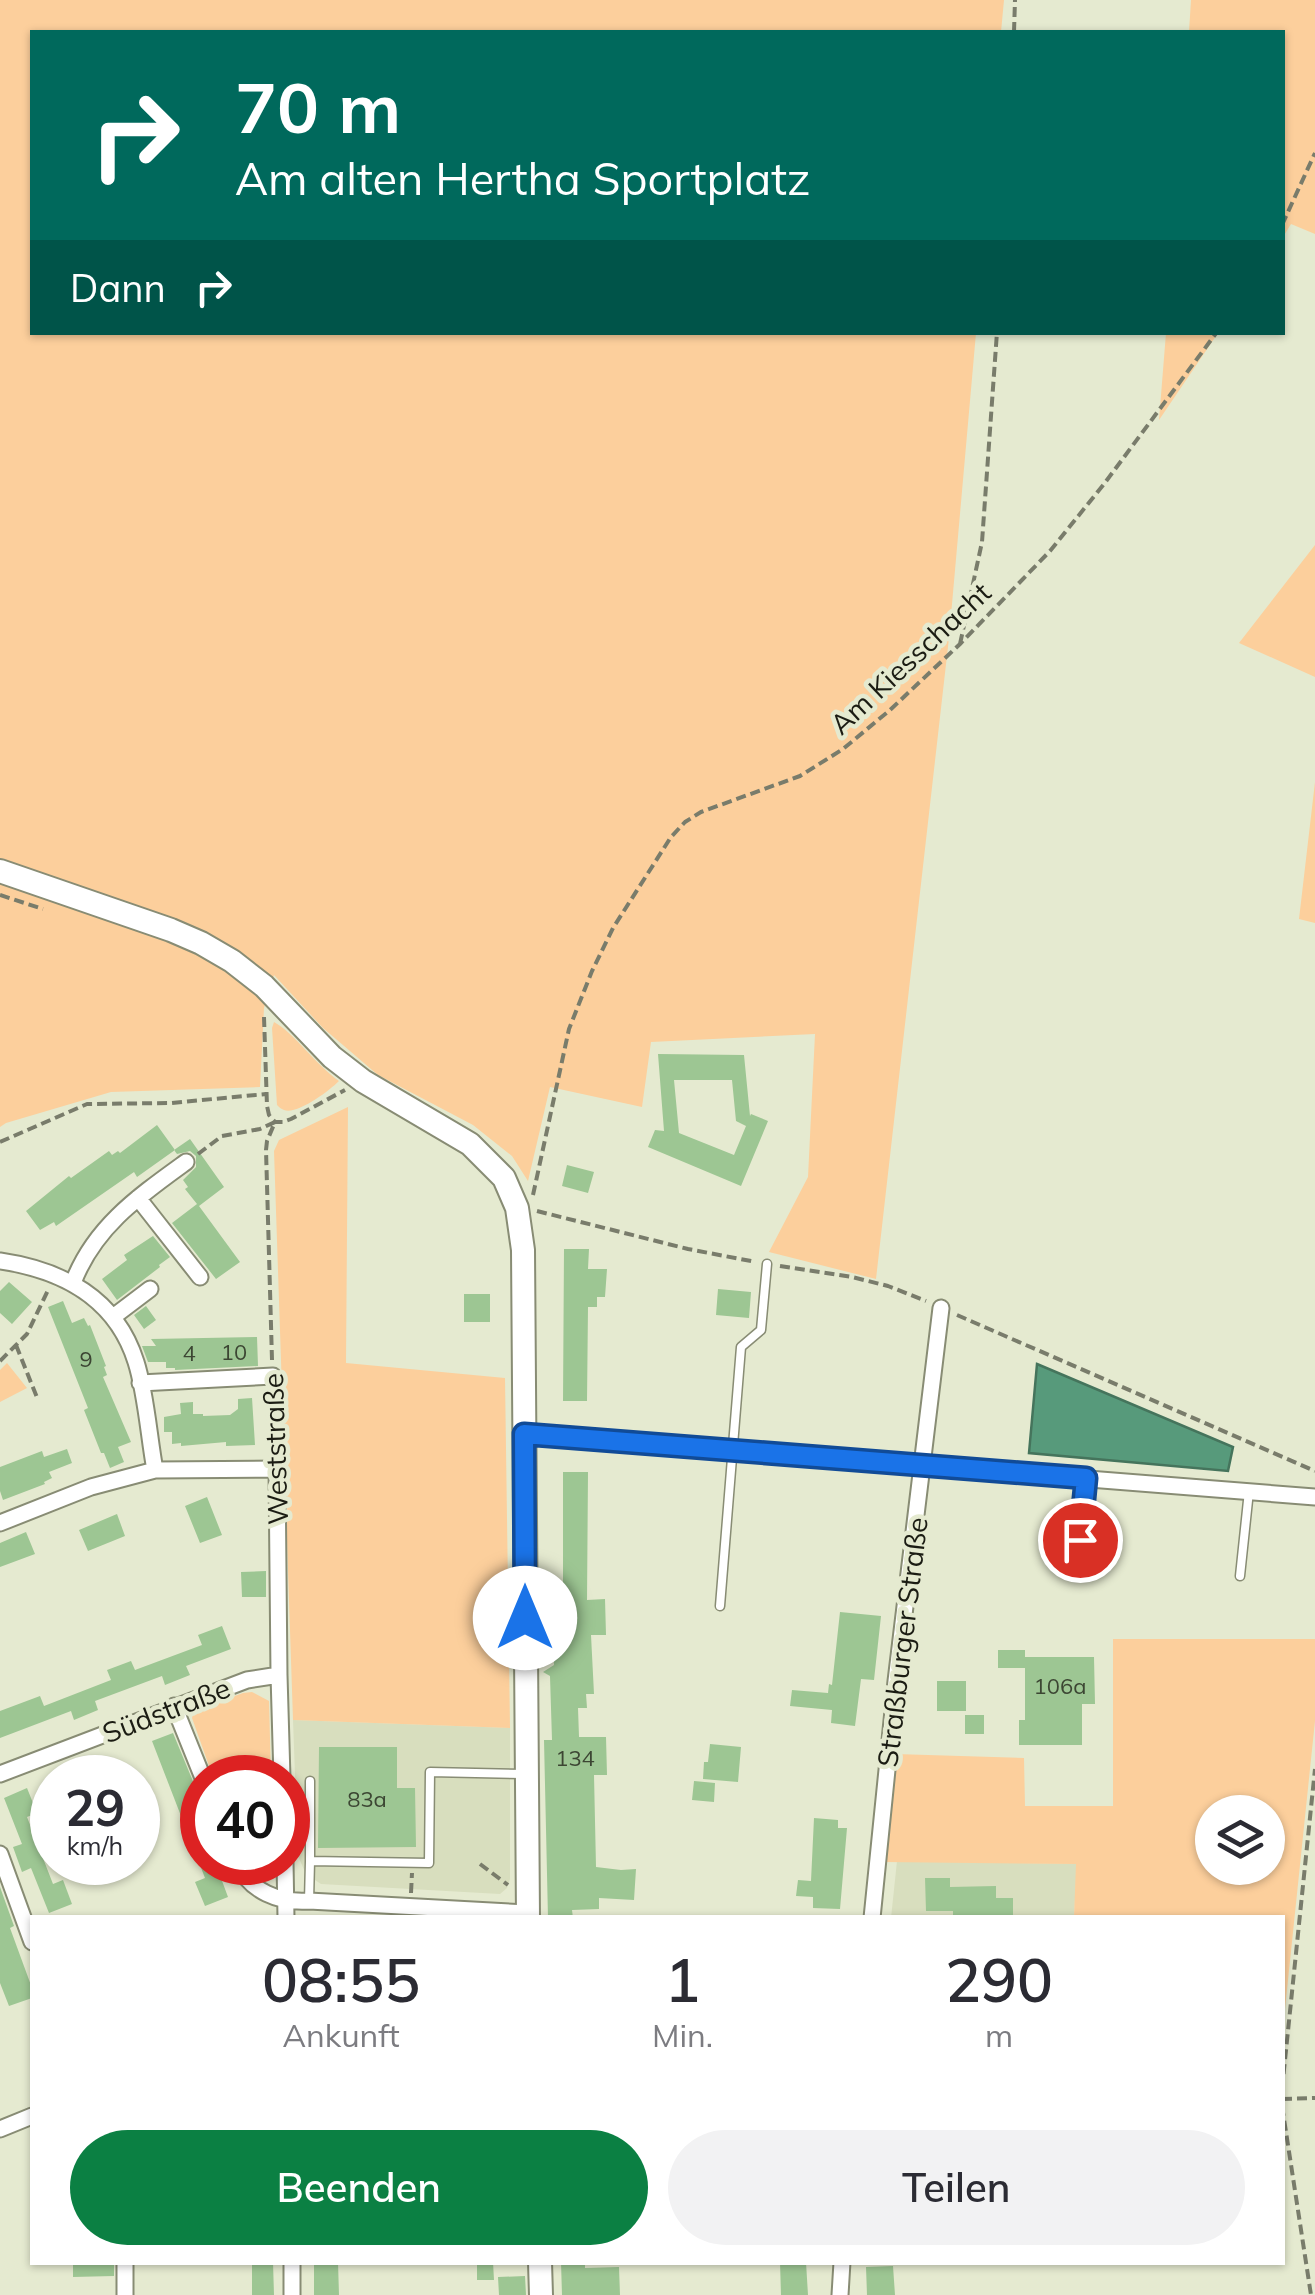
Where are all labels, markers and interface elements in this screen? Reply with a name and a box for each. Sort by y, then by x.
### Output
text: 70 m [235,63,401,151]
icon: right [70,70,200,200]
text: Am alten Hertha Sportplatz [235,150,810,206]
icon: right [186,260,241,315]
text: Dann [70,264,166,312]
street label: Am Kiesschacht [822,574,998,741]
house number: 10 [221,1338,247,1366]
house number: 4 [182,1339,196,1367]
house number: 9 [79,1345,93,1373]
street label: Weststraße [255,1373,295,1525]
pin [1038,1498,1123,1583]
icon: arrive [1053,1513,1108,1568]
street label: Straßburger Straße [869,1515,935,1769]
position arrow [473,1566,577,1670]
street label: Südstraße [97,1670,235,1750]
house number: 106a [1034,1672,1086,1700]
house number: 134 [555,1744,595,1772]
speed limit sign: 40 [180,1755,310,1885]
text: 29 [65,1776,125,1839]
house number: 83a [347,1785,387,1813]
map controls [1195,1795,1285,1885]
button: layers [1195,1795,1285,1885]
text: km/h [67,1830,123,1861]
text: 08:55 [262,1942,420,2017]
text: 1 [665,1942,701,2017]
text: 290 [945,1942,1053,2017]
text: Ankunft [282,2015,400,2055]
text: Min. [652,2015,713,2055]
text: m [985,2015,1013,2055]
button: Beenden [70,2130,648,2245]
button: Teilen [668,2130,1245,2245]

